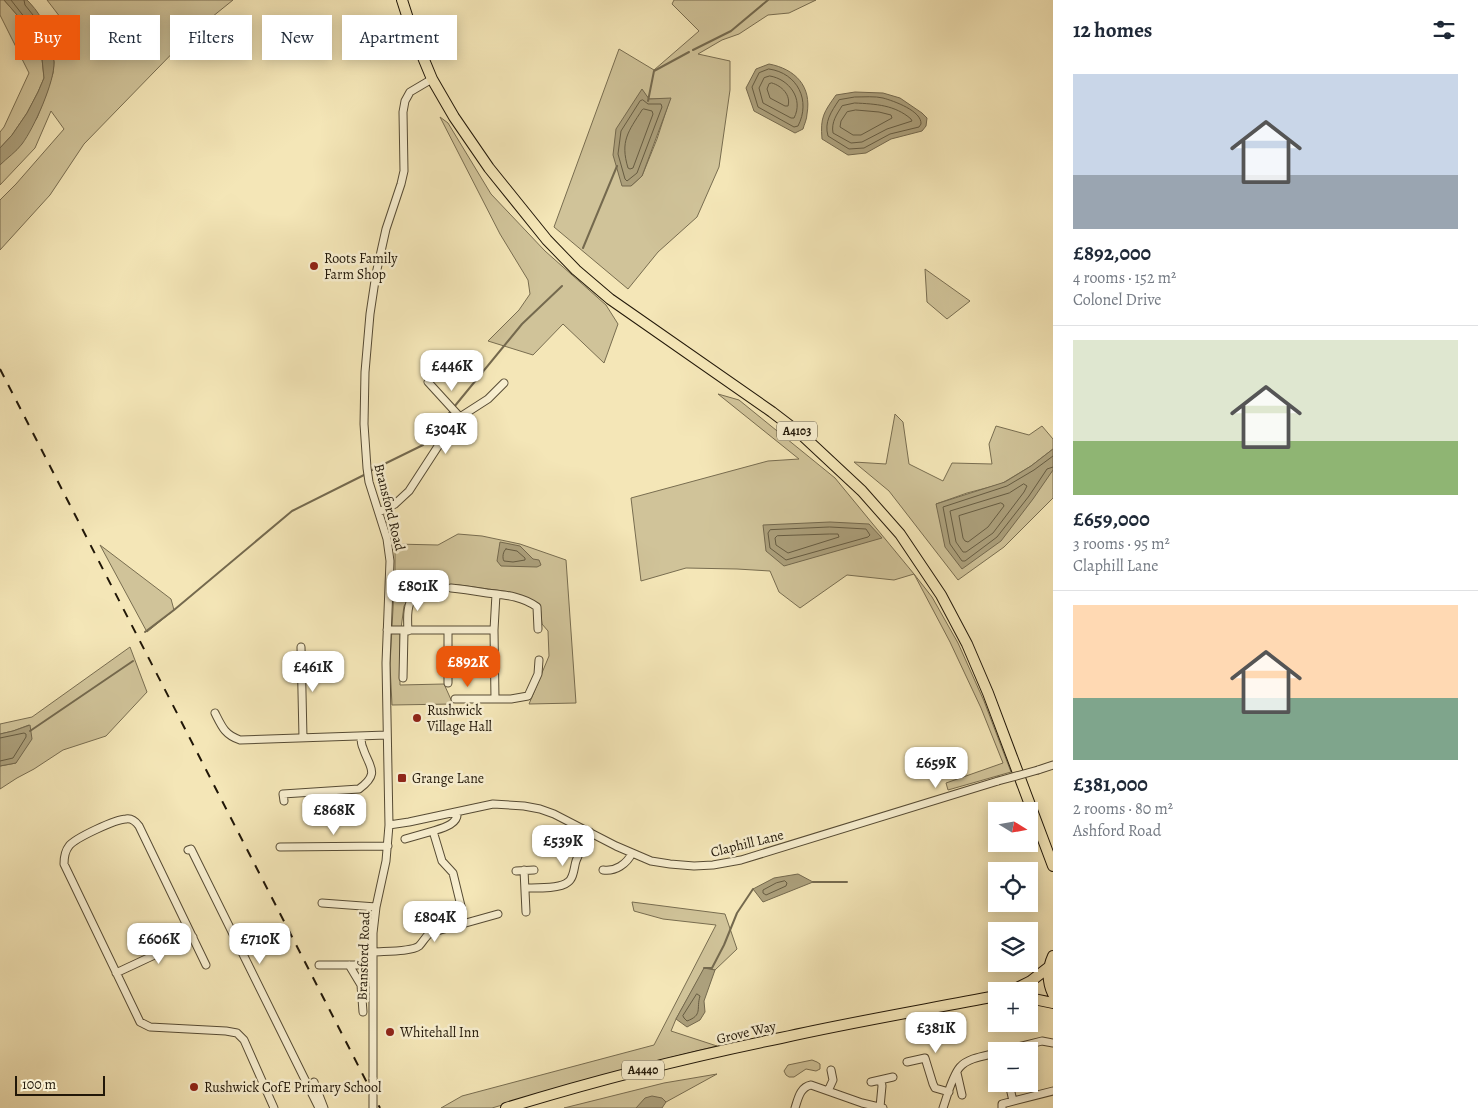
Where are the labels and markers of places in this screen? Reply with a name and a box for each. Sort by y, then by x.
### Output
place label: Roots Family Farm Shop [324,249,398,284]
marker: Roots Family Farm Shop [308,260,320,272]
pin: £446K [417,350,487,392]
pin: £304K [411,412,481,455]
pin: £801K [383,570,453,612]
pin: £892K [433,646,503,688]
pin: £461K [278,650,348,693]
place label: Rushwick Village Hall [426,701,493,736]
marker: Rushwick Village Hall [411,712,423,724]
pin: £659K [901,746,971,789]
place label: Grange Lane [412,769,484,788]
marker: Grange Lane [396,772,408,784]
pin: £868K [299,794,369,836]
pin: £539K [528,824,598,867]
pin: £804K [400,900,470,943]
pin: £606K [124,922,194,965]
pin: £710K [225,922,295,965]
pin: £381K [901,1012,971,1054]
place label: Whitehall Inn [399,1023,479,1042]
marker: Whitehall Inn [384,1026,396,1038]
place label: Rushwick CofE Primary School [204,1078,382,1097]
marker: Rushwick CofE Primary School [188,1081,200,1093]

